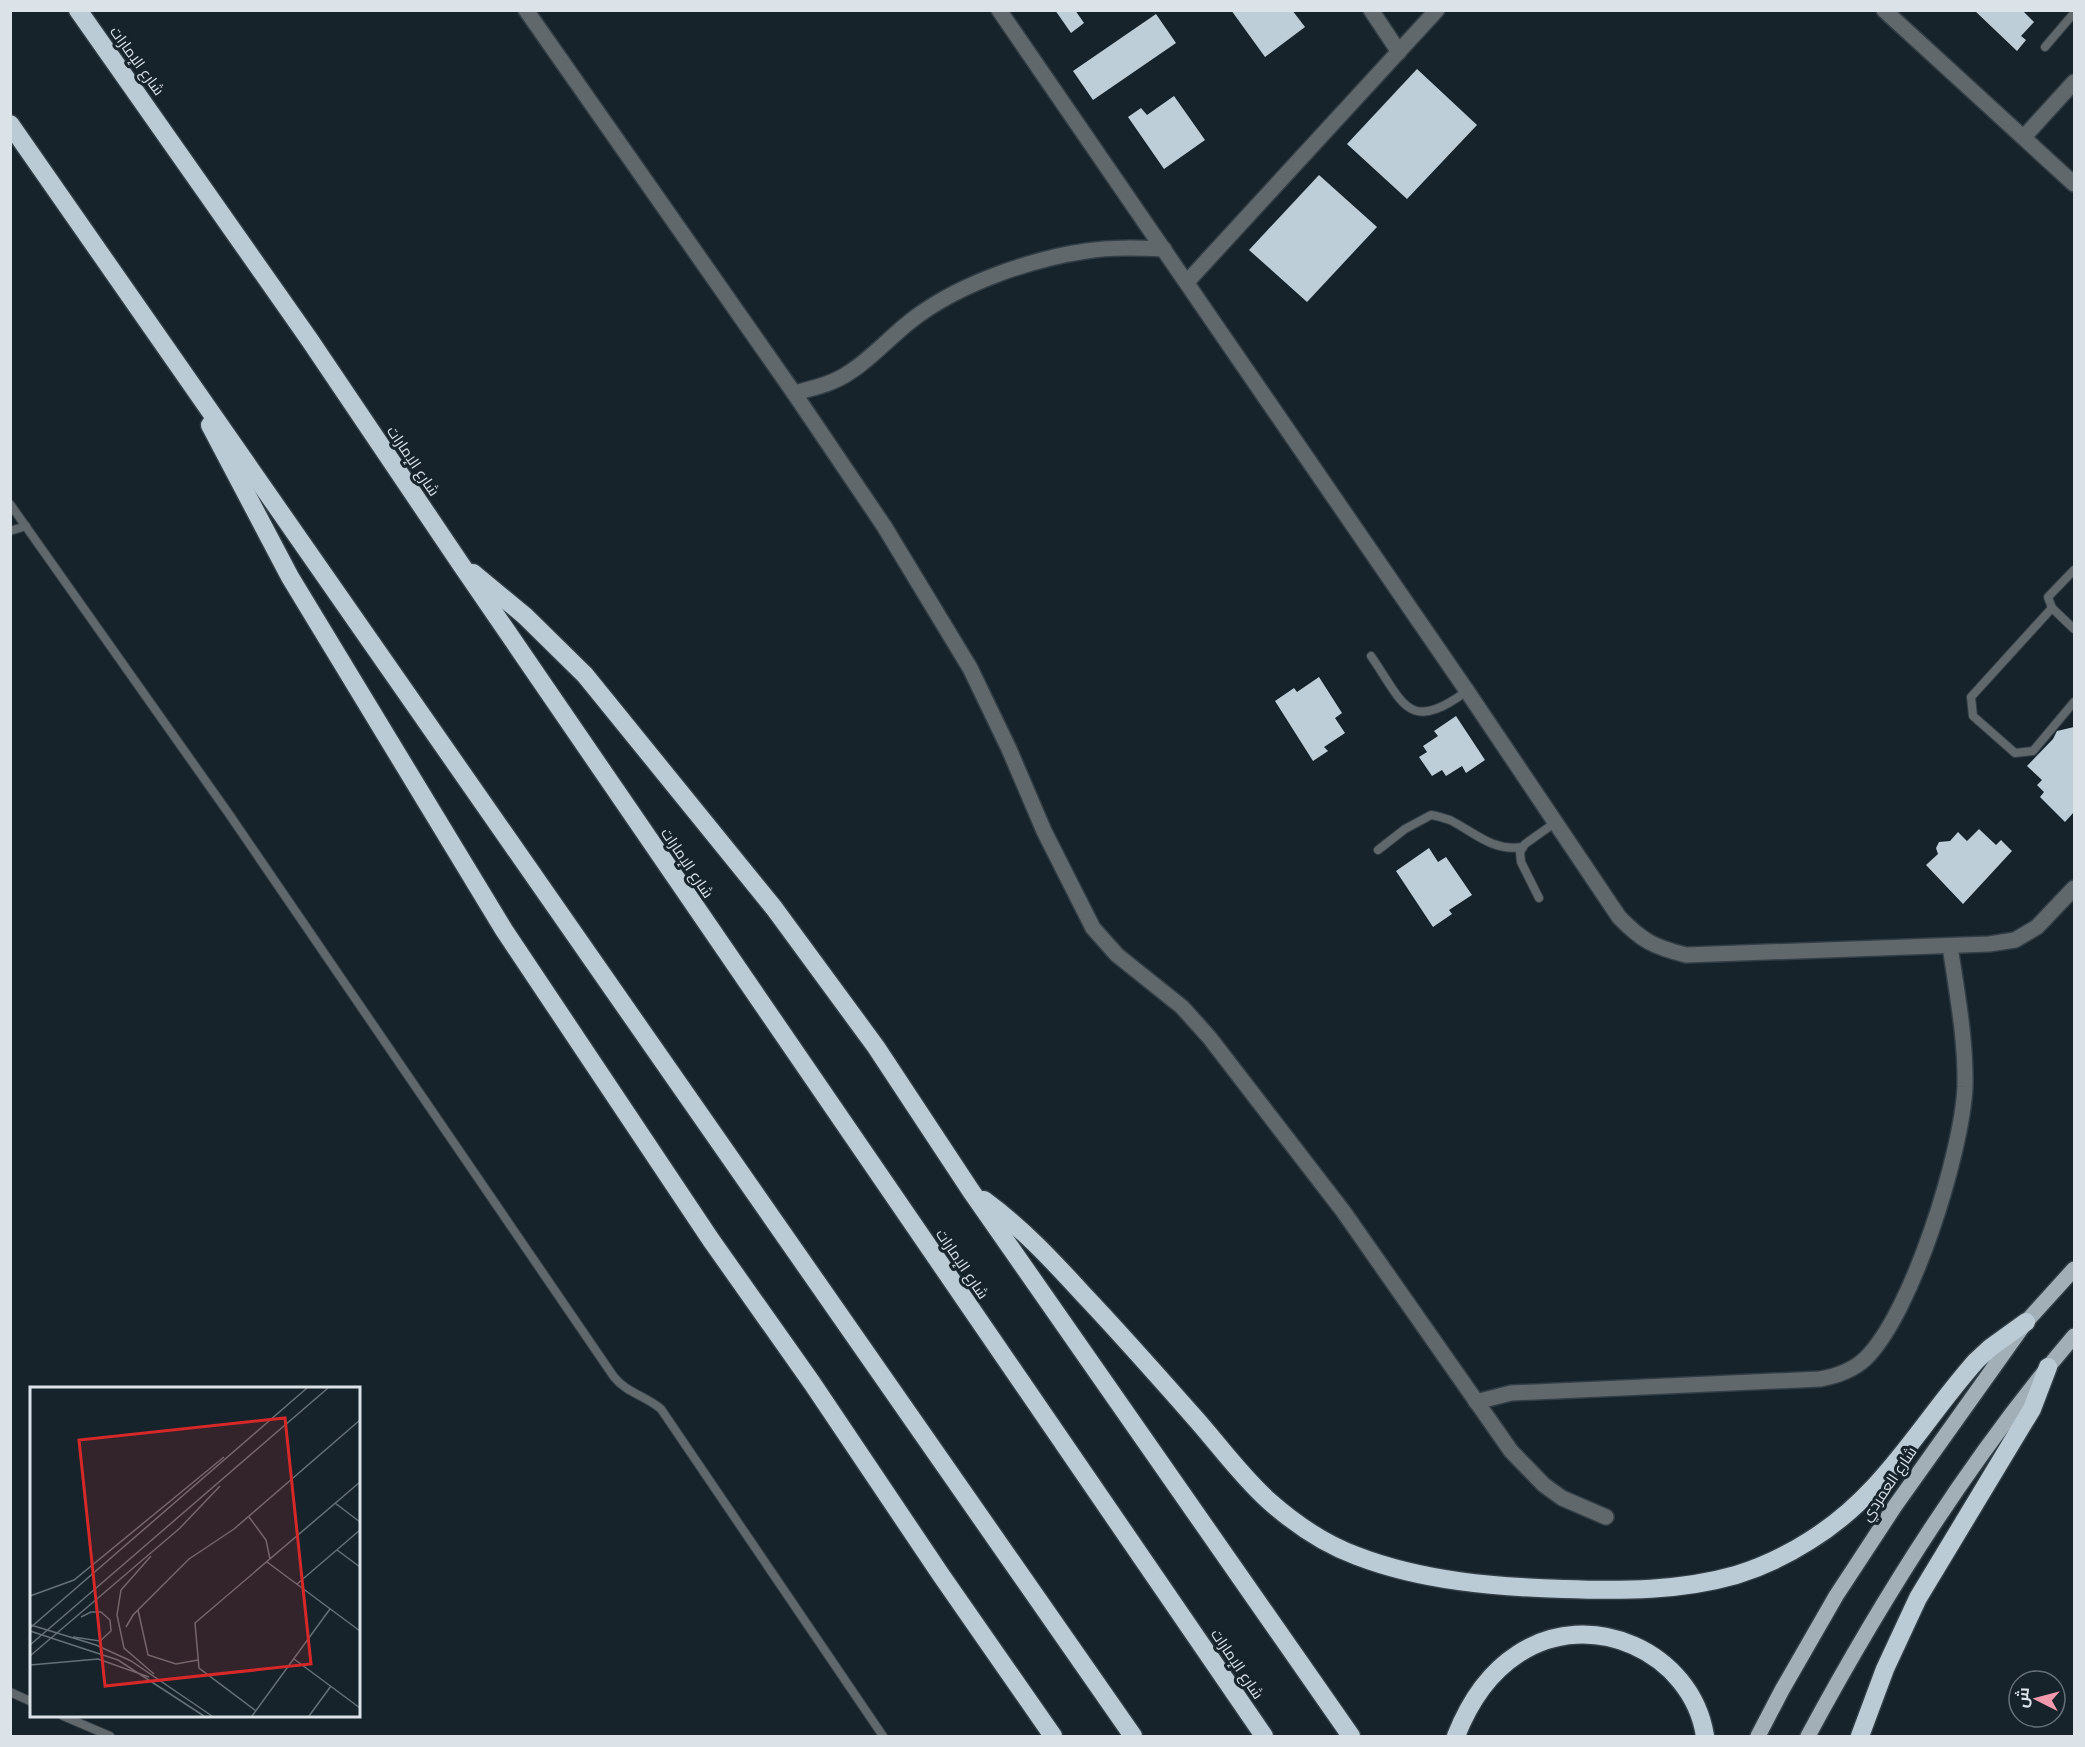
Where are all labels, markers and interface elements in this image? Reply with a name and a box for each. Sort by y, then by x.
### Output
street label: شارع الإمارات [104,23,169,100]
street label: شارع الإمارات [381,422,444,501]
street label: شارع الإمارات [655,824,718,903]
street label: شارع الإمارات [930,1225,993,1304]
inset map [30,1387,360,1717]
street label: شارع العمردي [1857,1443,1923,1526]
street label: شارع الإمارات [1205,1625,1268,1704]
north arrow [2007,1669,2067,1729]
text: ش [2011,1686,2034,1709]

